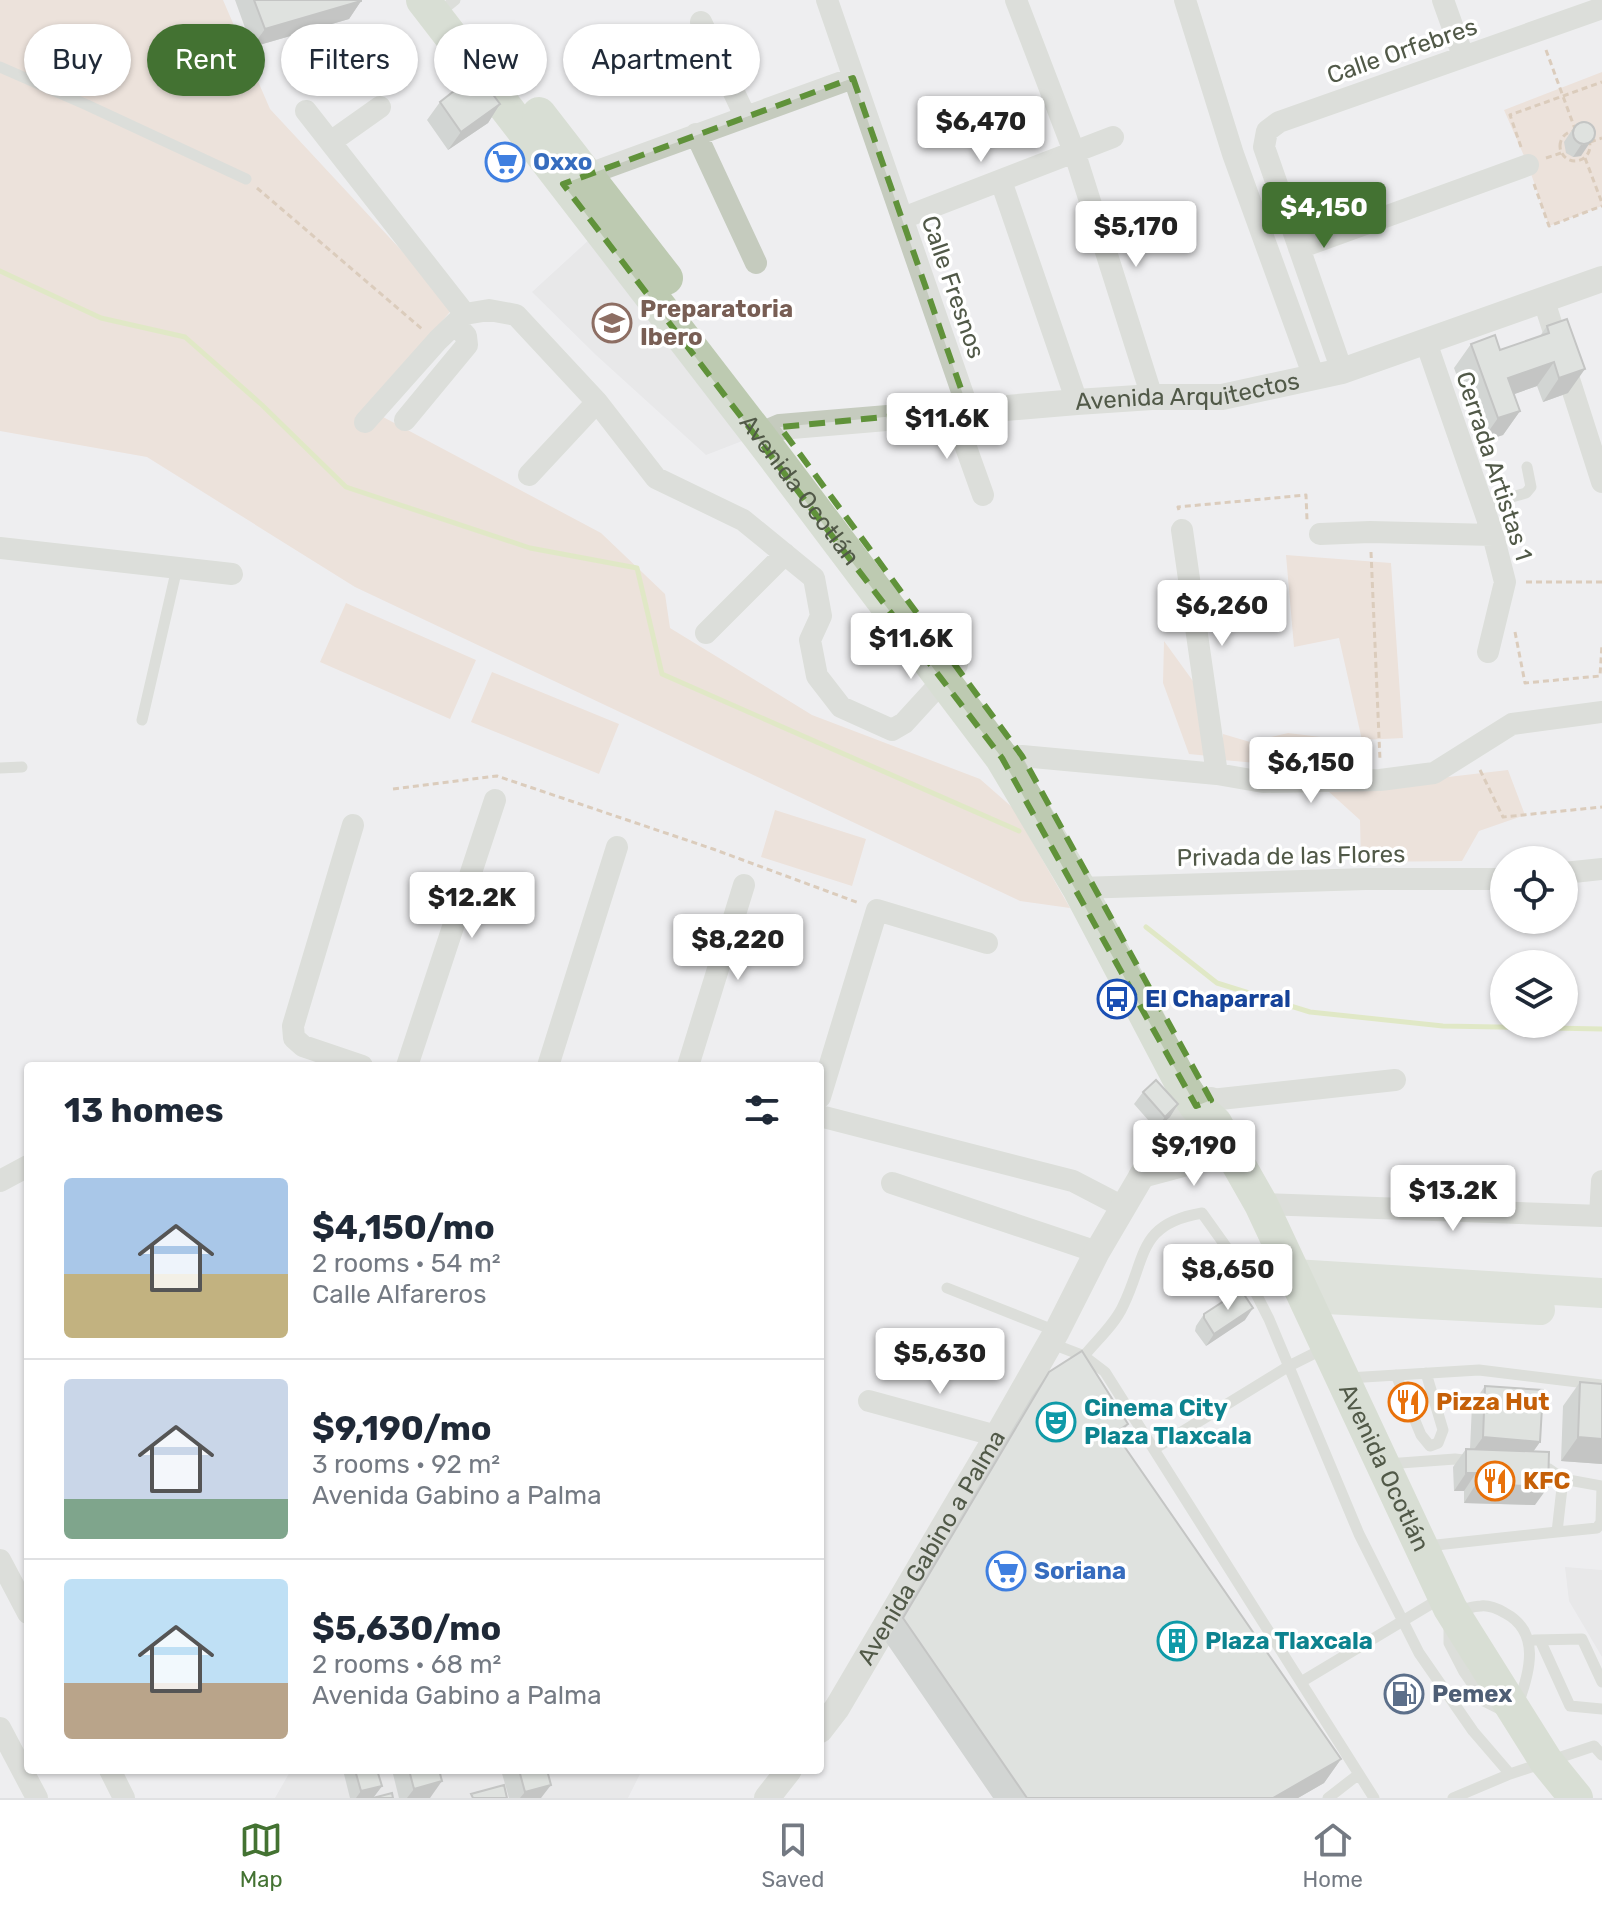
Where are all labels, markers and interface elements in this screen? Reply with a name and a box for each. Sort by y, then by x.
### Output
street label: Calle Orfebres [1323,12,1481,90]
chip: Buy [24,24,131,96]
chip: Rent [147,24,265,96]
chip: Filters [281,24,418,96]
chip: New [434,24,547,96]
chip: Apartment [563,24,760,96]
pin: $6,470 [916,96,1046,164]
text: $6,470 [935,106,1027,137]
supermarket icon: Oxxo [484,141,526,183]
place label: Oxxo [533,148,592,176]
pin: $4,150 [1259,182,1389,250]
text: $4,150 [1280,192,1368,223]
pin: $5,170 [1071,201,1201,269]
text: $5,170 [1093,211,1179,242]
street label: Calle Fresnos [916,212,990,362]
place label: Preparatoria Ibero [640,295,793,351]
school or university icon: Preparatoria Ibero [591,302,633,344]
street label: Avenida Arquitectos [1074,367,1302,416]
street label: Cerrada Artistas 1 [1450,368,1538,564]
pin: $11.6K [882,393,1012,461]
text: $11.6K [905,403,989,434]
street label: Avenida Ocotlán [734,409,866,571]
pin: $6,260 [1157,580,1287,648]
text: $6,260 [1175,590,1269,621]
pin: $11.6K [846,613,976,681]
text: $11.6K [869,623,953,654]
pin: $6,150 [1246,737,1376,805]
text: $6,150 [1267,747,1355,778]
street label: Privada de las Flores [1176,840,1406,872]
map controls [1490,846,1578,1038]
button: locate [1490,846,1578,934]
pin: $12.2K [407,872,537,940]
text: $12.2K [428,882,516,913]
pin: $8,220 [673,914,803,982]
text: $8,220 [691,924,785,955]
button: layers [1490,950,1578,1038]
bus stop icon: El Chaparral [1096,978,1138,1020]
place label: El Chaparral [1145,985,1291,1013]
icon: filters [740,1088,784,1132]
text: 13 homes [64,1090,224,1131]
pin: $9,190 [1129,1120,1259,1188]
text: $9,190 [1151,1130,1237,1161]
pin: $13.2K [1388,1165,1518,1233]
text: $13.2K [1409,1175,1497,1206]
text: $4,150/mo [312,1207,495,1248]
icon: home [128,1210,224,1306]
pin: $8,650 [1163,1244,1293,1312]
text: 2 rooms · 54 m² [312,1248,501,1279]
text: $8,650 [1181,1254,1275,1285]
text: Calle Alfareros [312,1279,486,1310]
pin: $5,630 [875,1328,1005,1396]
text: $5,630 [894,1338,986,1369]
street label: Avenida Ocotlán [1333,1379,1435,1556]
restaurant icon: Pizza Hut [1387,1381,1429,1423]
place label: Pizza Hut [1436,1388,1549,1416]
place label: Cinema City Plaza Tlaxcala [1084,1394,1252,1450]
theatre icon: Cinema City Plaza Tlaxcala [1035,1401,1077,1443]
text: $9,190/mo [312,1408,492,1449]
icon: home [128,1411,224,1507]
street label: Avenida Gabino a Palma [852,1425,1011,1670]
text: 3 rooms · 92 m² [312,1449,500,1480]
restaurant icon: KFC [1474,1460,1516,1502]
place label: KFC [1523,1467,1571,1495]
text: Avenida Gabino a Palma [312,1480,602,1511]
supermarket icon: Soriana [985,1550,1027,1592]
place label: Soriana [1034,1557,1126,1585]
text: $5,630/mo [312,1608,501,1649]
icon: home [128,1611,224,1707]
building icon: Plaza Tlaxcala [1156,1620,1198,1662]
place label: Plaza Tlaxcala [1205,1627,1373,1655]
text: 2 rooms · 68 m² [312,1649,501,1680]
fuel station icon: Pemex [1383,1673,1425,1715]
text: Avenida Gabino a Palma [312,1680,602,1711]
place label: Pemex [1432,1680,1512,1708]
tab: Map [239,1818,283,1893]
tab: Saved [761,1818,824,1893]
tab: Home [1303,1818,1363,1893]

